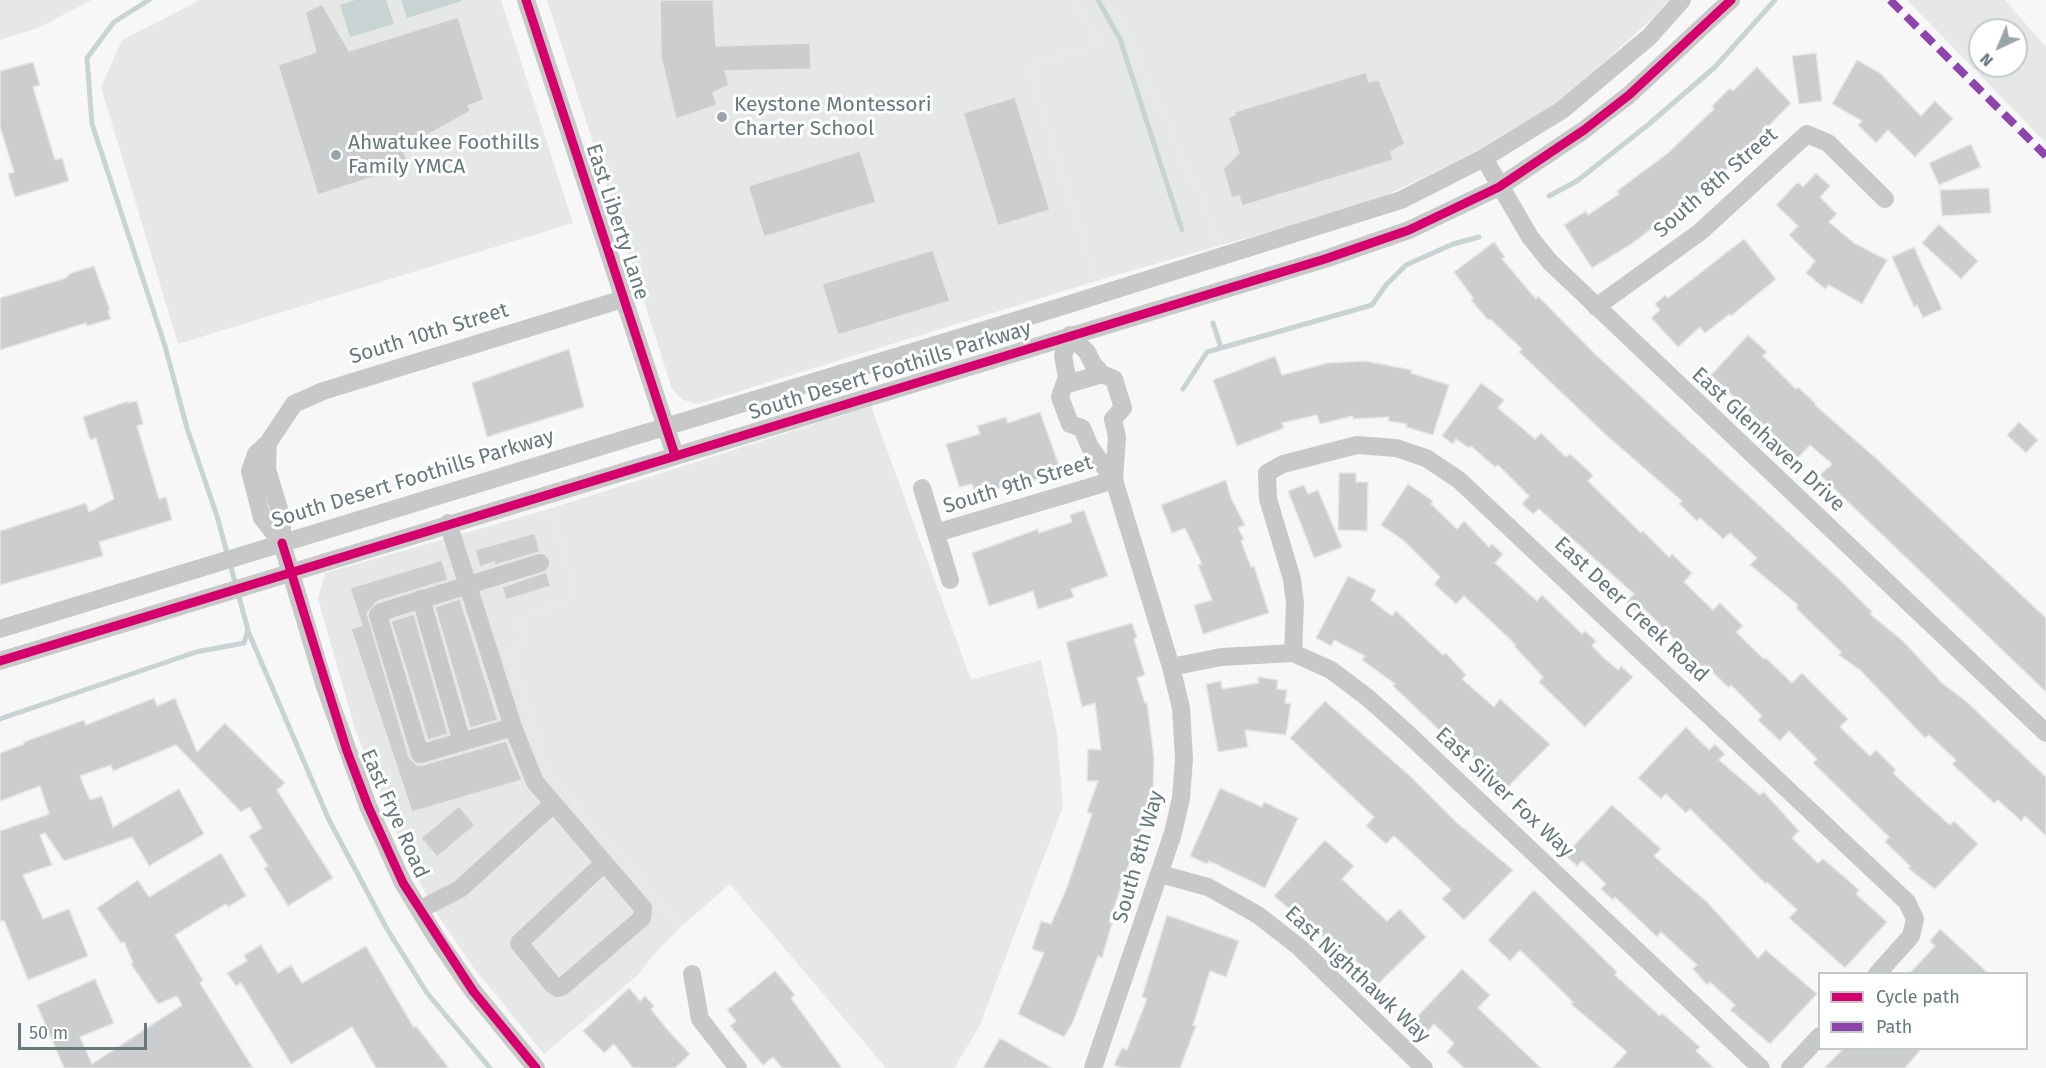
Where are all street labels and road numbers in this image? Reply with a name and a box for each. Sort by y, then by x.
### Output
street label: South 8th Street [1649,123,1783,243]
street label: East Liberty Lane [580,141,654,303]
street label: South 10th Street [347,298,511,370]
street label: South Desert Foothills Parkway [746,316,1034,426]
street label: East Glenhaven Drive [1686,362,1850,518]
street label: South Desert Foothills Parkway [269,424,557,534]
street label: South 9th Street [940,450,1096,520]
street label: East Deer Creek Road [1549,532,1713,688]
street label: East Silver Fox Way [1430,723,1578,863]
street label: East Frye Road [354,746,434,882]
street label: South 8th Way [1108,788,1170,926]
street label: East Nighthawk Way [1279,901,1435,1049]

